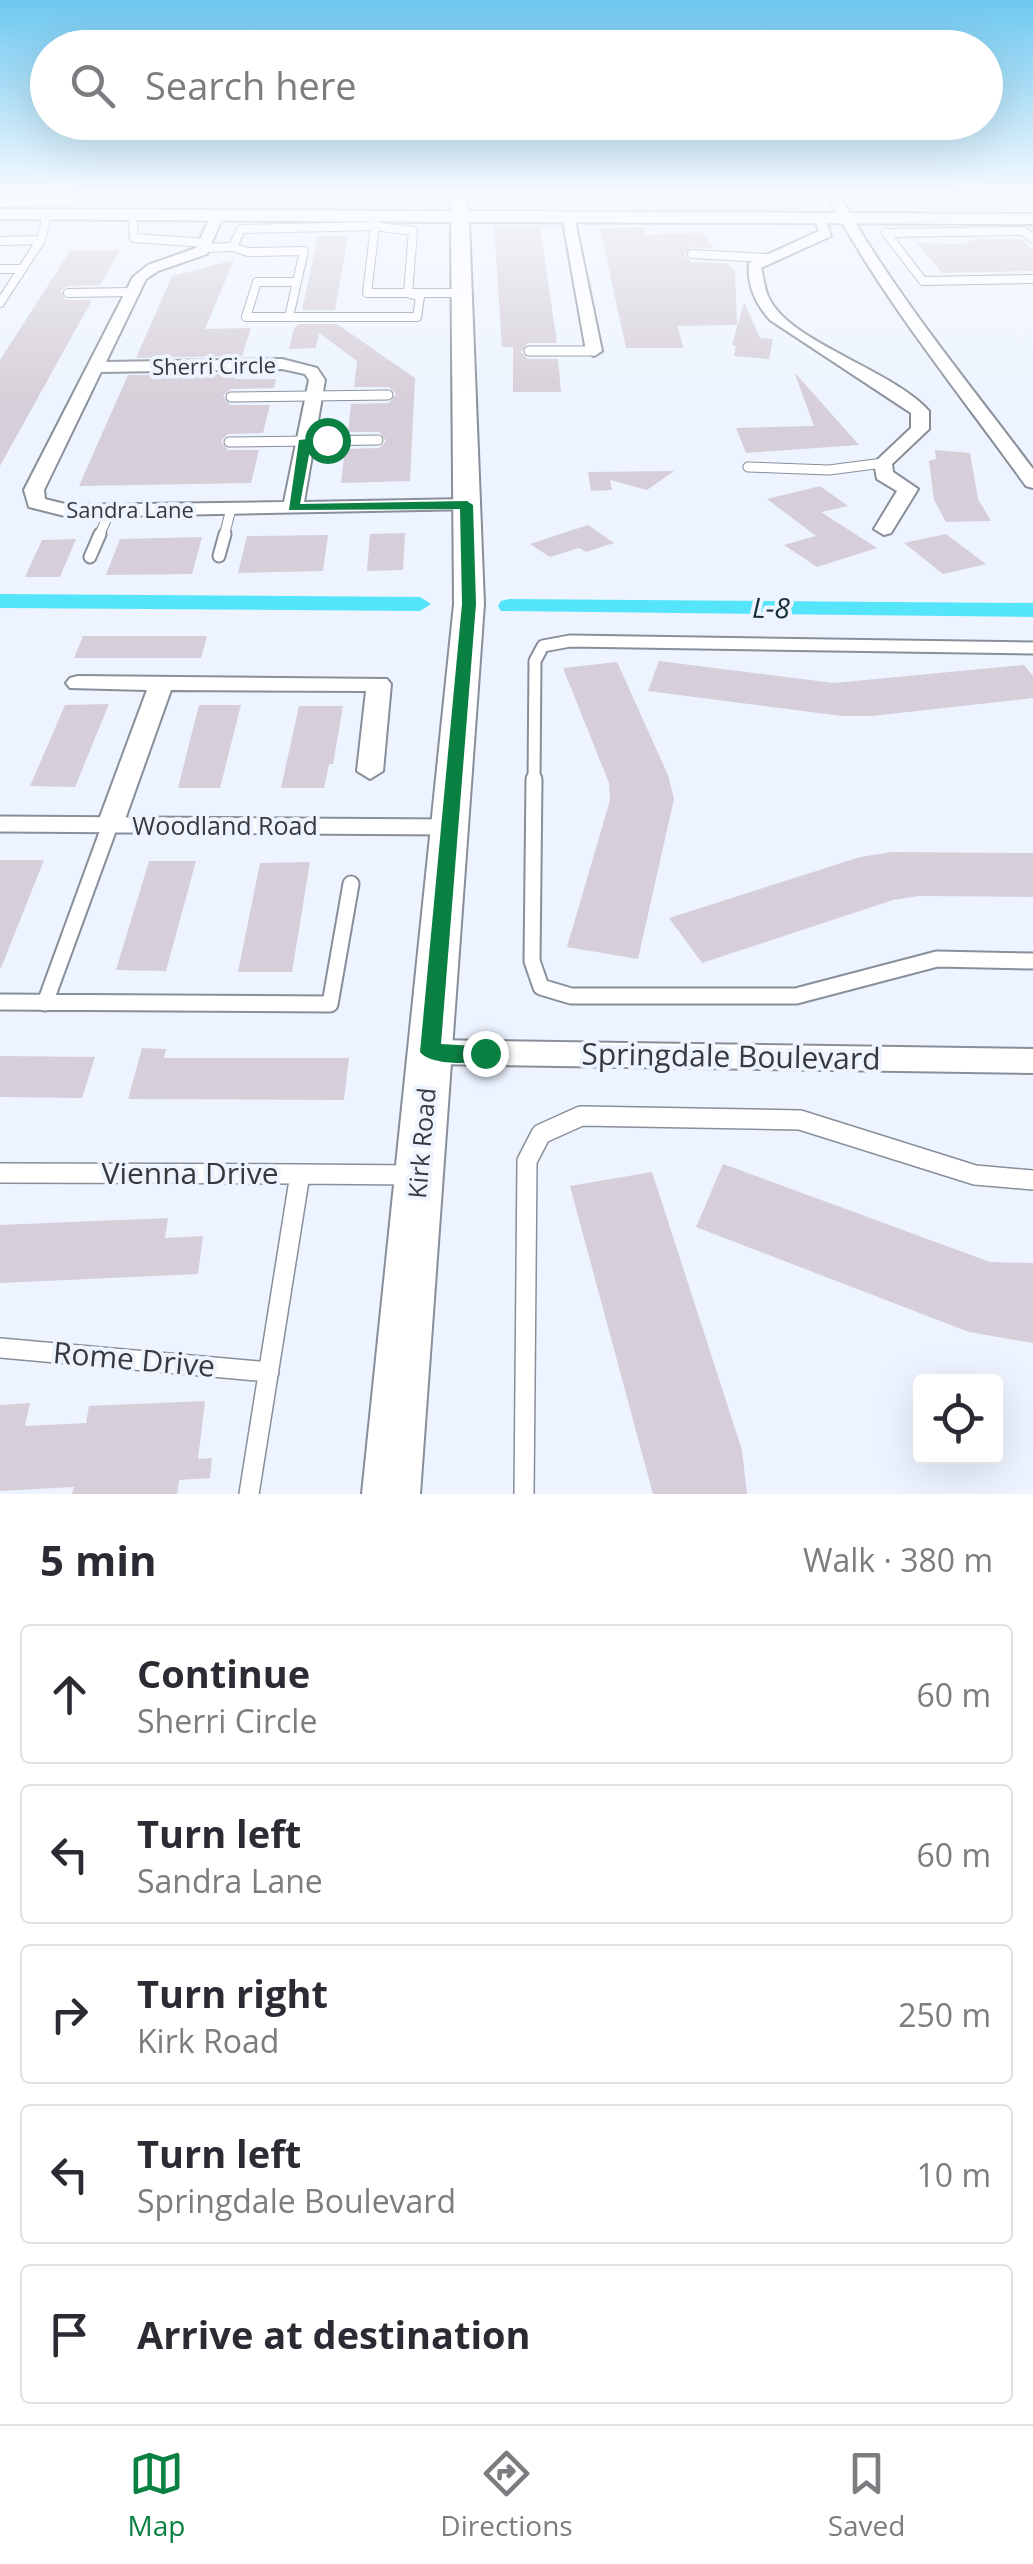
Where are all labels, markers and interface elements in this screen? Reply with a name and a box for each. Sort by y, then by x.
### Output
search box [30,30,1003,140]
icon: search [65,58,120,113]
text: Search here [145,59,357,111]
street label: Sherri Circle [152,349,276,381]
route start [305,418,351,464]
street label: Sandra Lane [66,494,194,524]
water label: L-8 [752,588,791,626]
street label: Woodland Road [132,808,318,842]
route end [463,1031,509,1077]
street label: Springdale Boulevard [581,1032,881,1079]
street label: Kirk Road [399,1086,443,1200]
street label: Vienna Drive [102,1152,279,1193]
street label: Rome Drive [51,1331,217,1386]
map controls [913,1374,1003,1464]
button: locate [913,1374,1003,1464]
text: 5 min [40,1531,157,1588]
text: Walk · 380 m [803,1538,993,1581]
text: Continue [137,1647,310,1699]
icon: ahead [42,1667,97,1722]
text: 60 m [916,1673,991,1716]
text: Sherri Circle [137,1699,317,1742]
text: Turn left [137,1807,301,1859]
icon: left [42,1827,97,1882]
text: 60 m [916,1833,991,1876]
text: Sandra Lane [137,1859,323,1902]
text: Turn right [137,1967,328,2019]
icon: right [42,1987,97,2042]
text: 250 m [898,1993,991,2036]
text: Kirk Road [137,2019,279,2062]
text: Turn left [137,2127,301,2179]
icon: left [42,2147,97,2202]
text: 10 m [916,2153,991,2196]
text: Springdale Boulevard [137,2179,456,2222]
icon: arrive [42,2307,97,2362]
text: Arrive at destination [137,2308,531,2360]
tab: Map [127,2446,185,2544]
tab: Directions [440,2446,573,2544]
tab: Saved [828,2446,905,2544]

